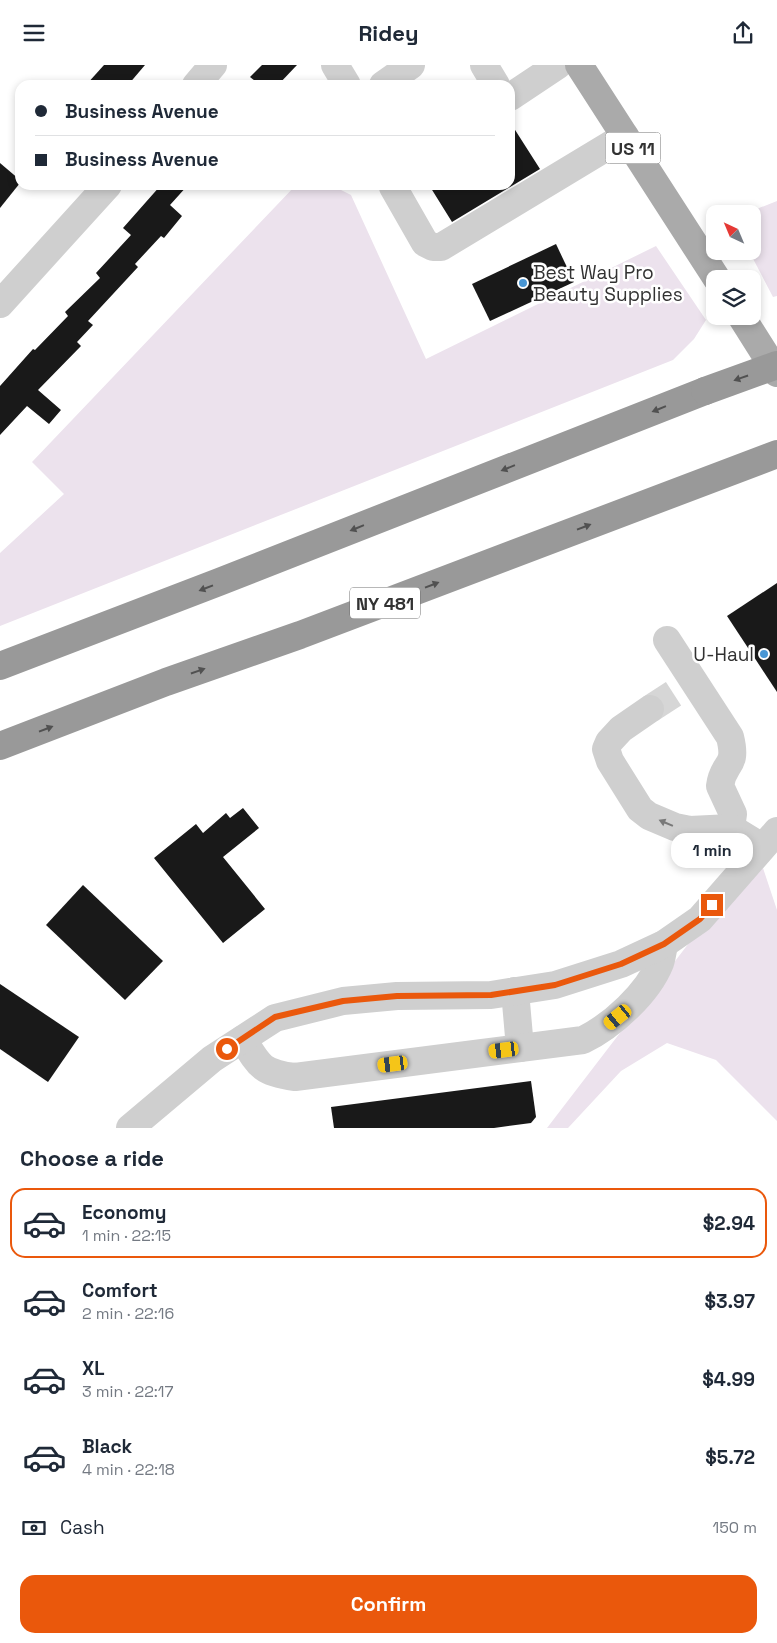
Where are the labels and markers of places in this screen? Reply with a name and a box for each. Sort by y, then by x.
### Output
place label: Best Way Pro Beauty Supplies [533,260,683,307]
marker: Best Way Pro Beauty Supplies [517,277,529,289]
place label: U-Haul [693,642,754,667]
marker: U-Haul [758,648,770,660]

